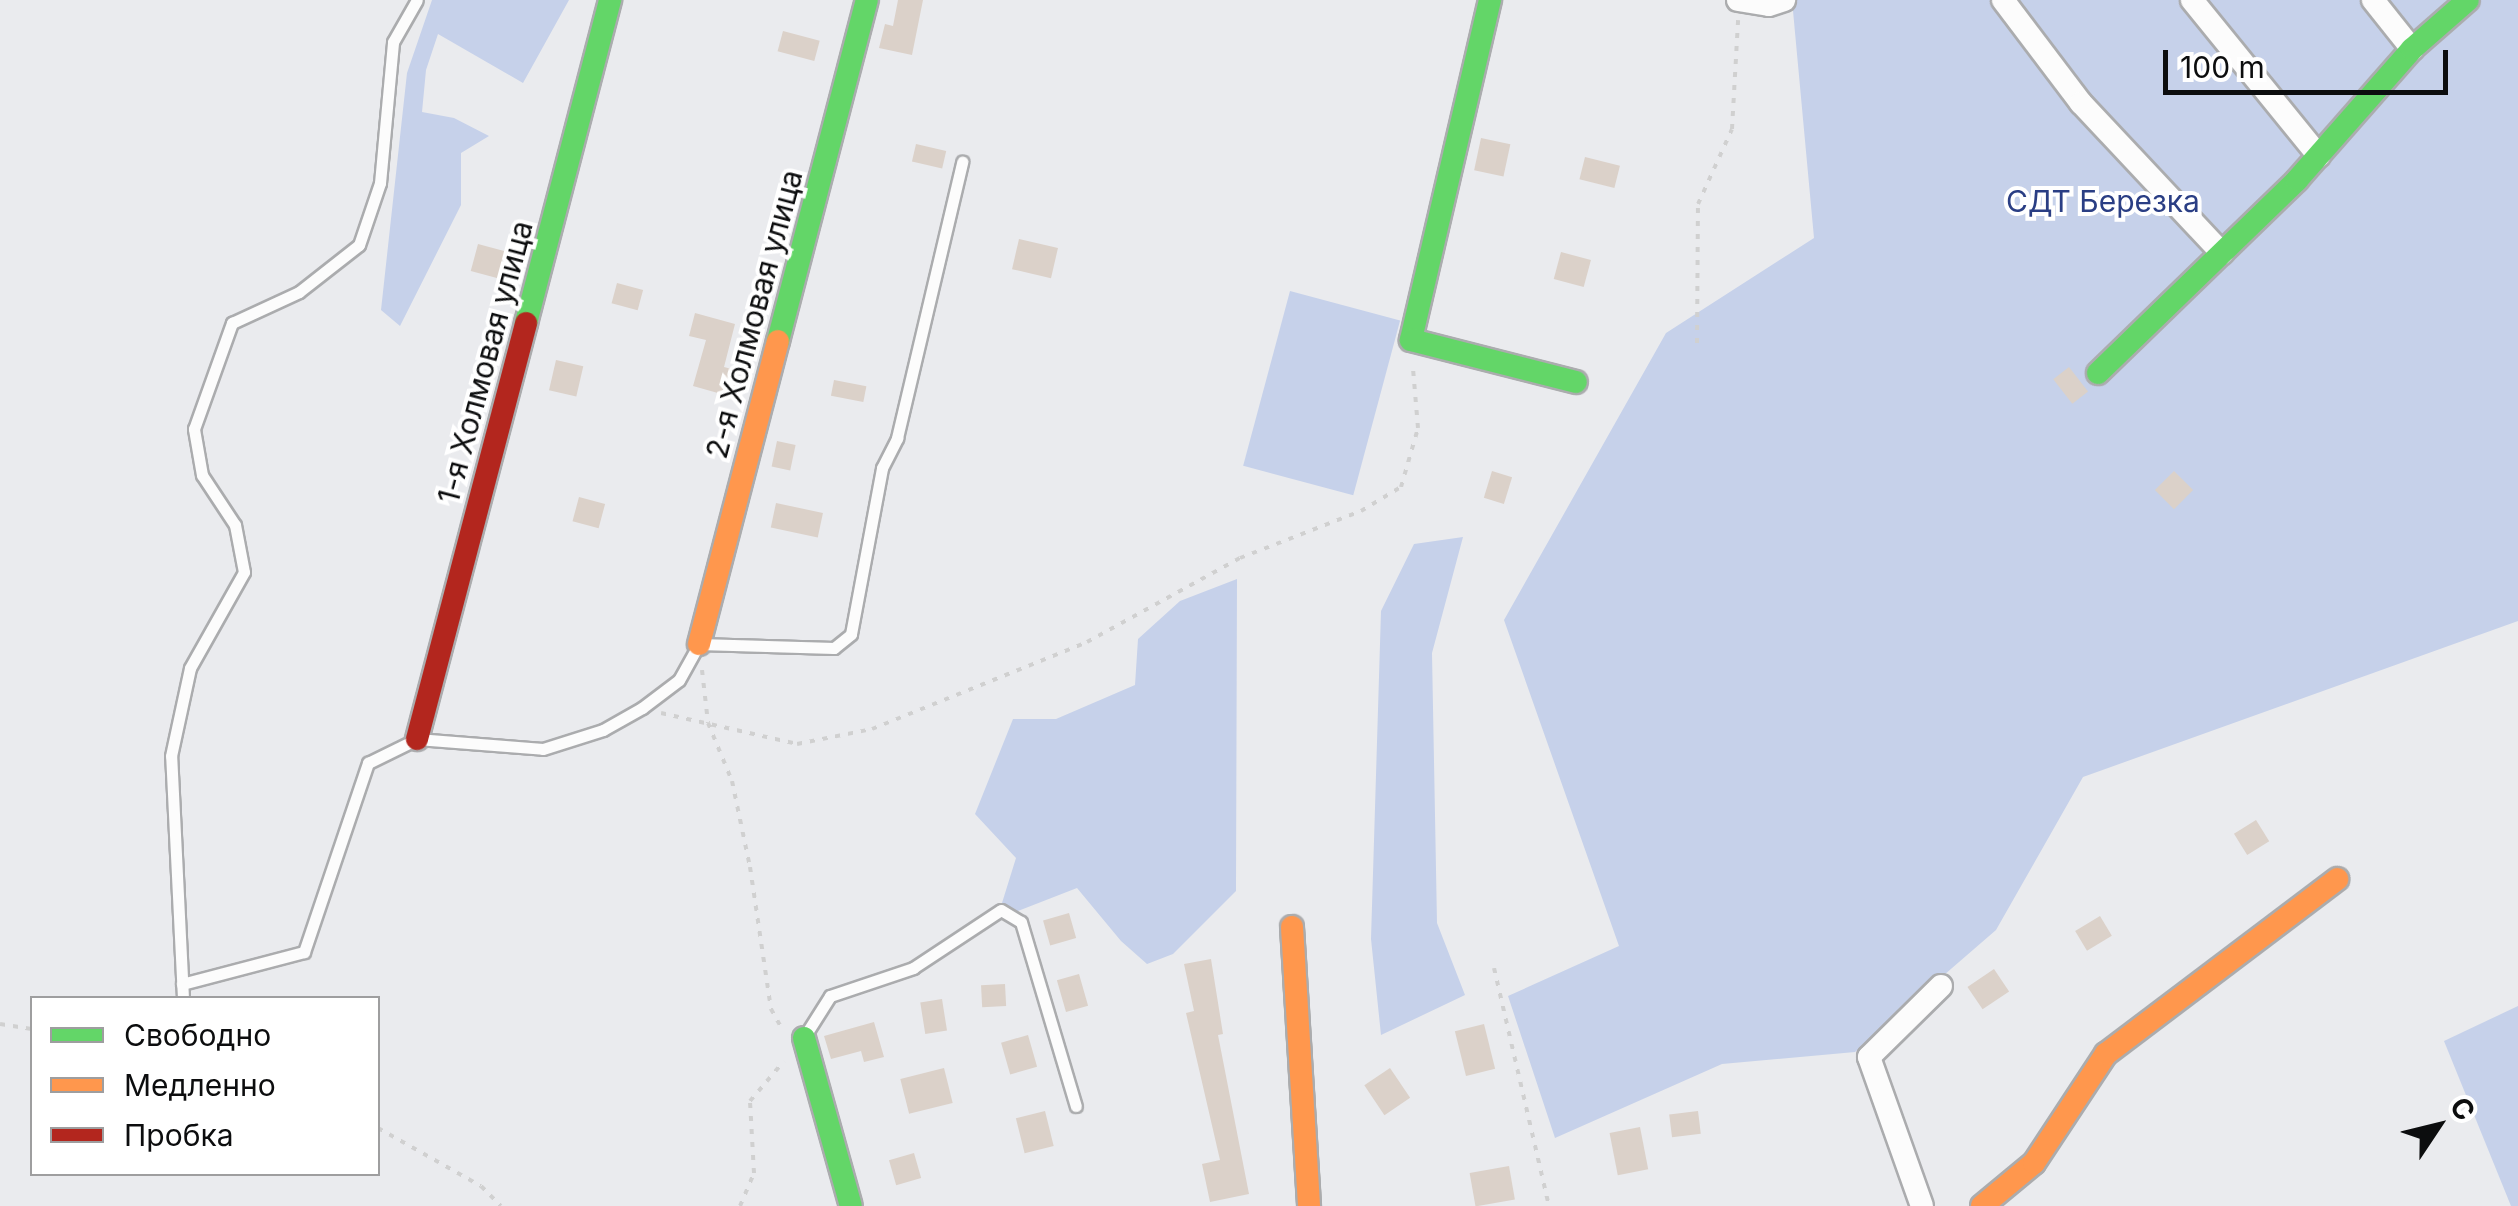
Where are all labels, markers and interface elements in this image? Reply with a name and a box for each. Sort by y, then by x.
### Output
scale bar [2168,30,2453,92]
text: 100 m [2180,49,2265,85]
street label: 2-я Холмовая улица [698,166,810,462]
park label: СДТ Березка [2006,183,2200,219]
street label: 1-я Холмовая улица [430,217,540,507]
legend [30,996,380,1176]
text: Свободно [124,1017,271,1053]
text: Медленно [124,1067,276,1103]
north arrow [2388,1076,2488,1176]
text: С [2443,1091,2482,1127]
text: Пробка [124,1117,234,1153]

